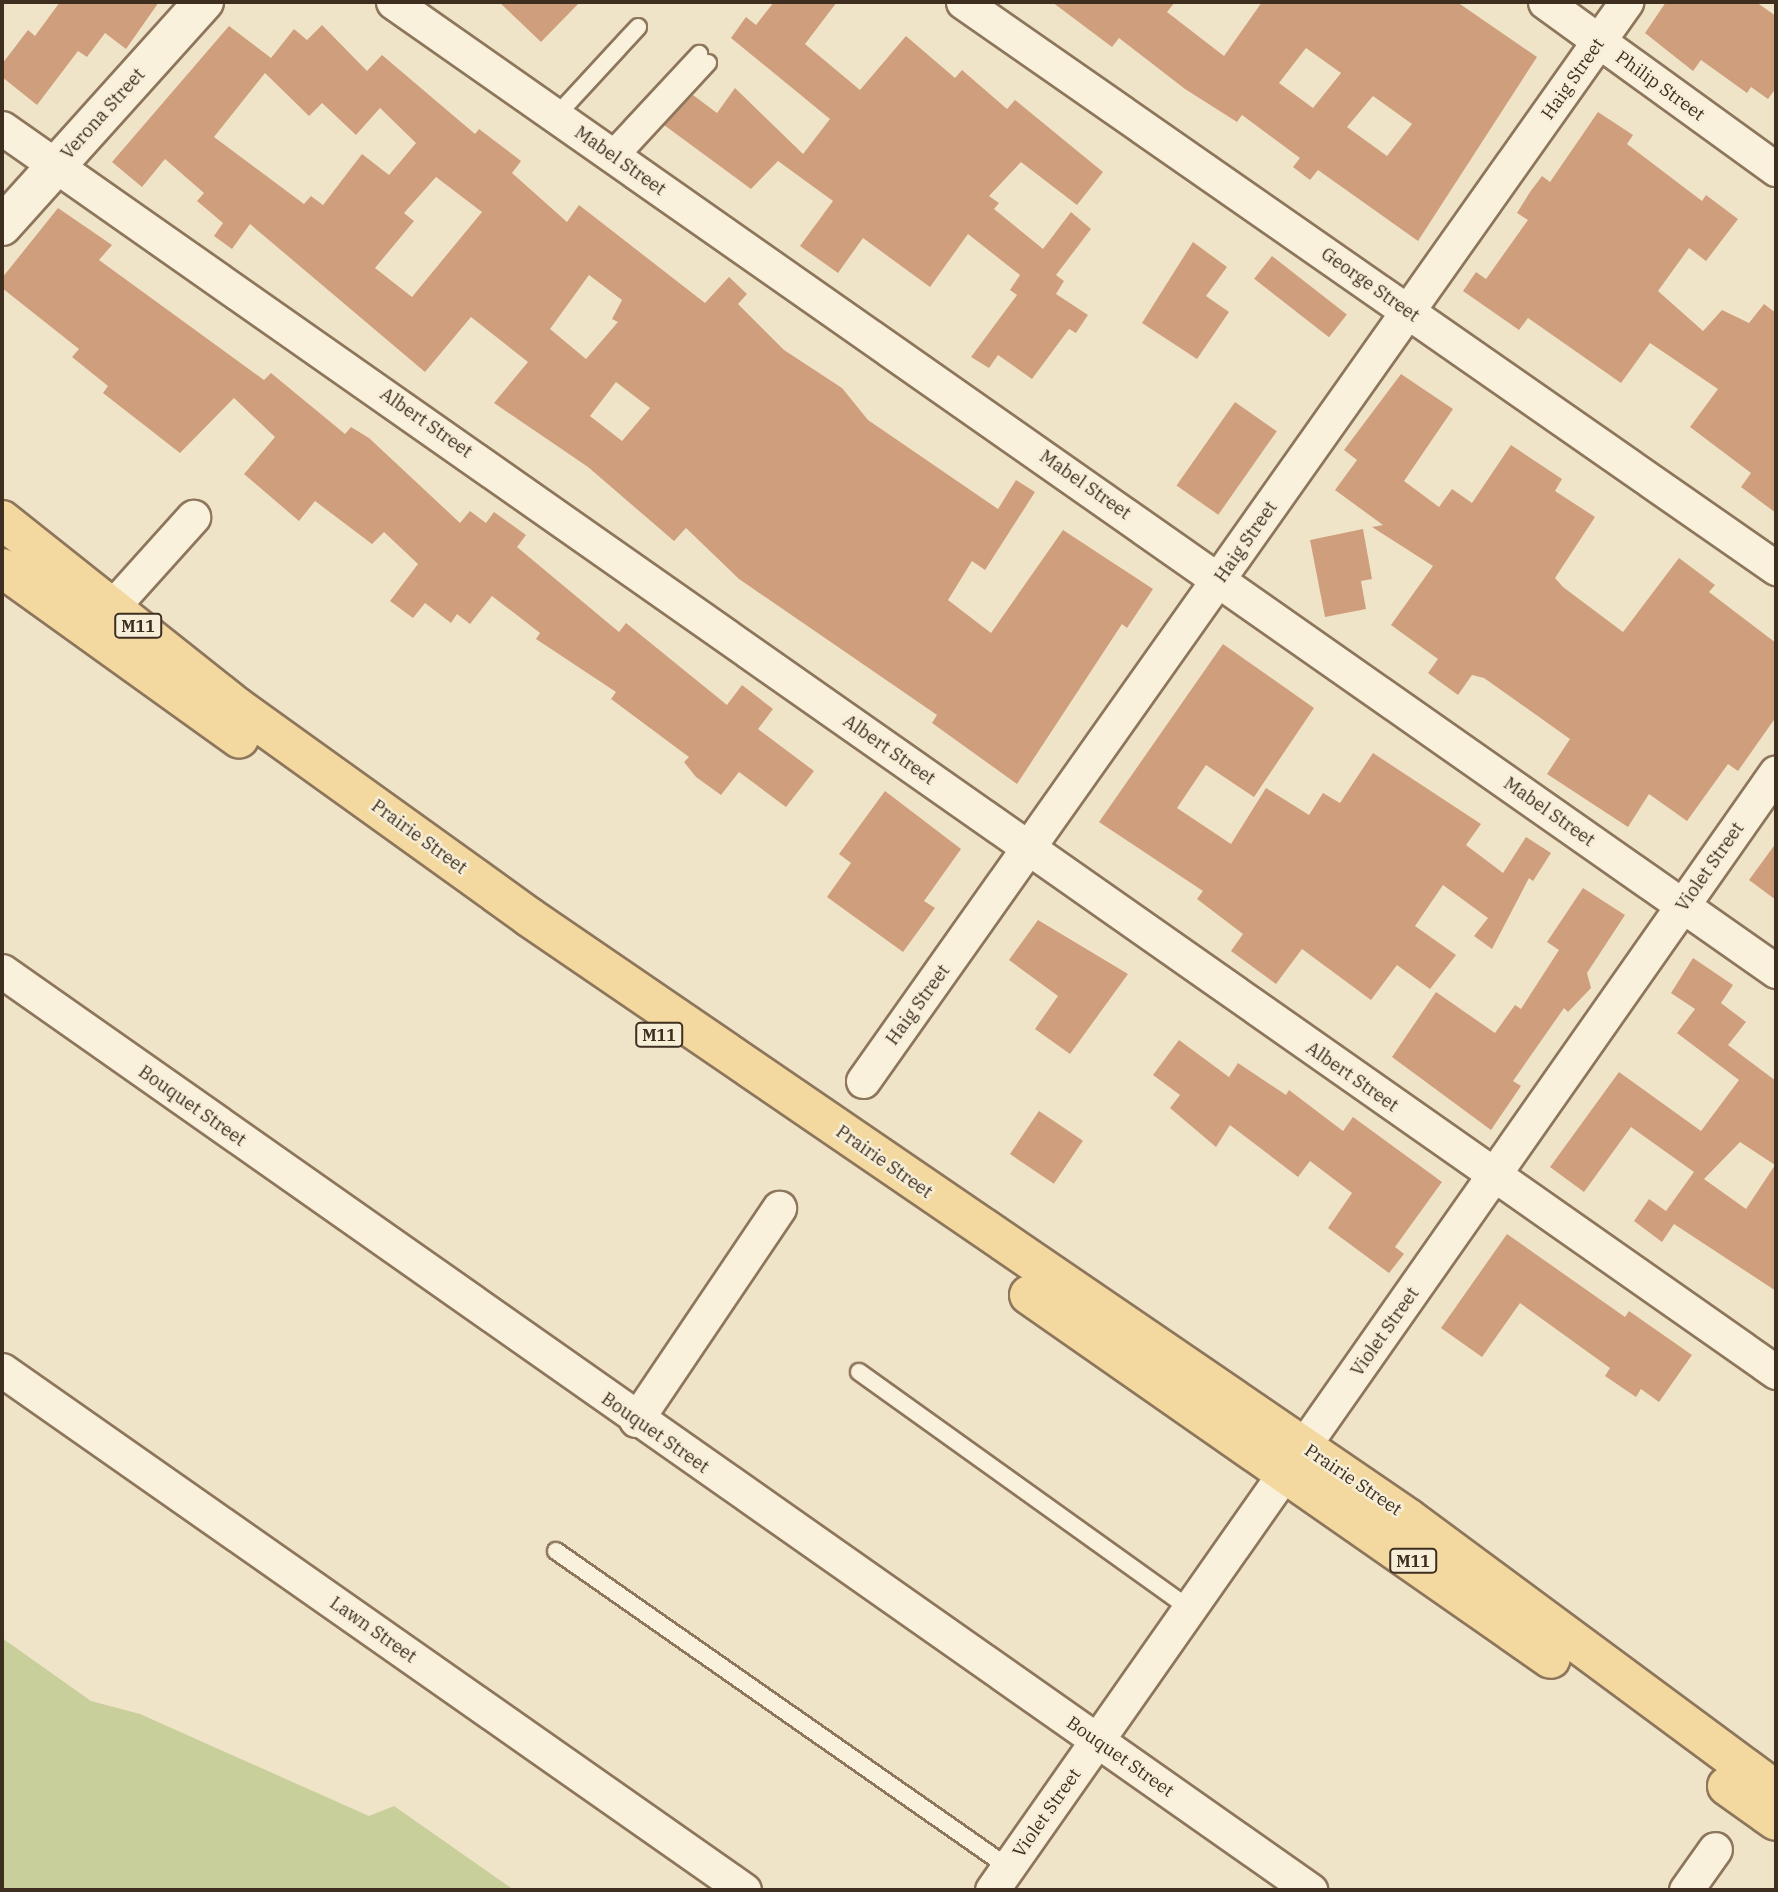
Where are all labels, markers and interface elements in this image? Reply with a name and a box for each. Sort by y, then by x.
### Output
street label: Haig Street [1537,34,1609,124]
street label: Philip Street [1611,46,1709,126]
street label: Verona Street [57,64,149,164]
street label: Mabel Street [570,122,670,200]
street label: George Street [1317,243,1423,327]
street label: Albert Street [376,383,476,463]
street label: Mabel Street [1035,446,1135,524]
street label: Haig Street [1210,497,1282,587]
road number: M11 [114,614,162,638]
street label: Albert Street [839,710,939,790]
street label: Mabel Street [1499,773,1599,851]
street label: Prairie Street [367,795,471,879]
street label: Violet Street [1671,818,1749,916]
street label: Haig Street [882,961,954,1049]
road number: M11 [634,1023,684,1048]
street label: Albert Street [1302,1037,1402,1117]
street label: Bouquet Street [134,1061,250,1151]
street label: Prairie Street [832,1121,936,1203]
street label: Violet Street [1346,1283,1424,1381]
street label: Bouquet Street [597,1388,713,1478]
street label: Prairie Street [1300,1440,1406,1520]
road number: M11 [1388,1548,1438,1574]
street label: Lawn Street [326,1592,420,1668]
street label: Bouquet Street [1062,1712,1178,1802]
street label: Violet Street [1008,1764,1086,1862]

